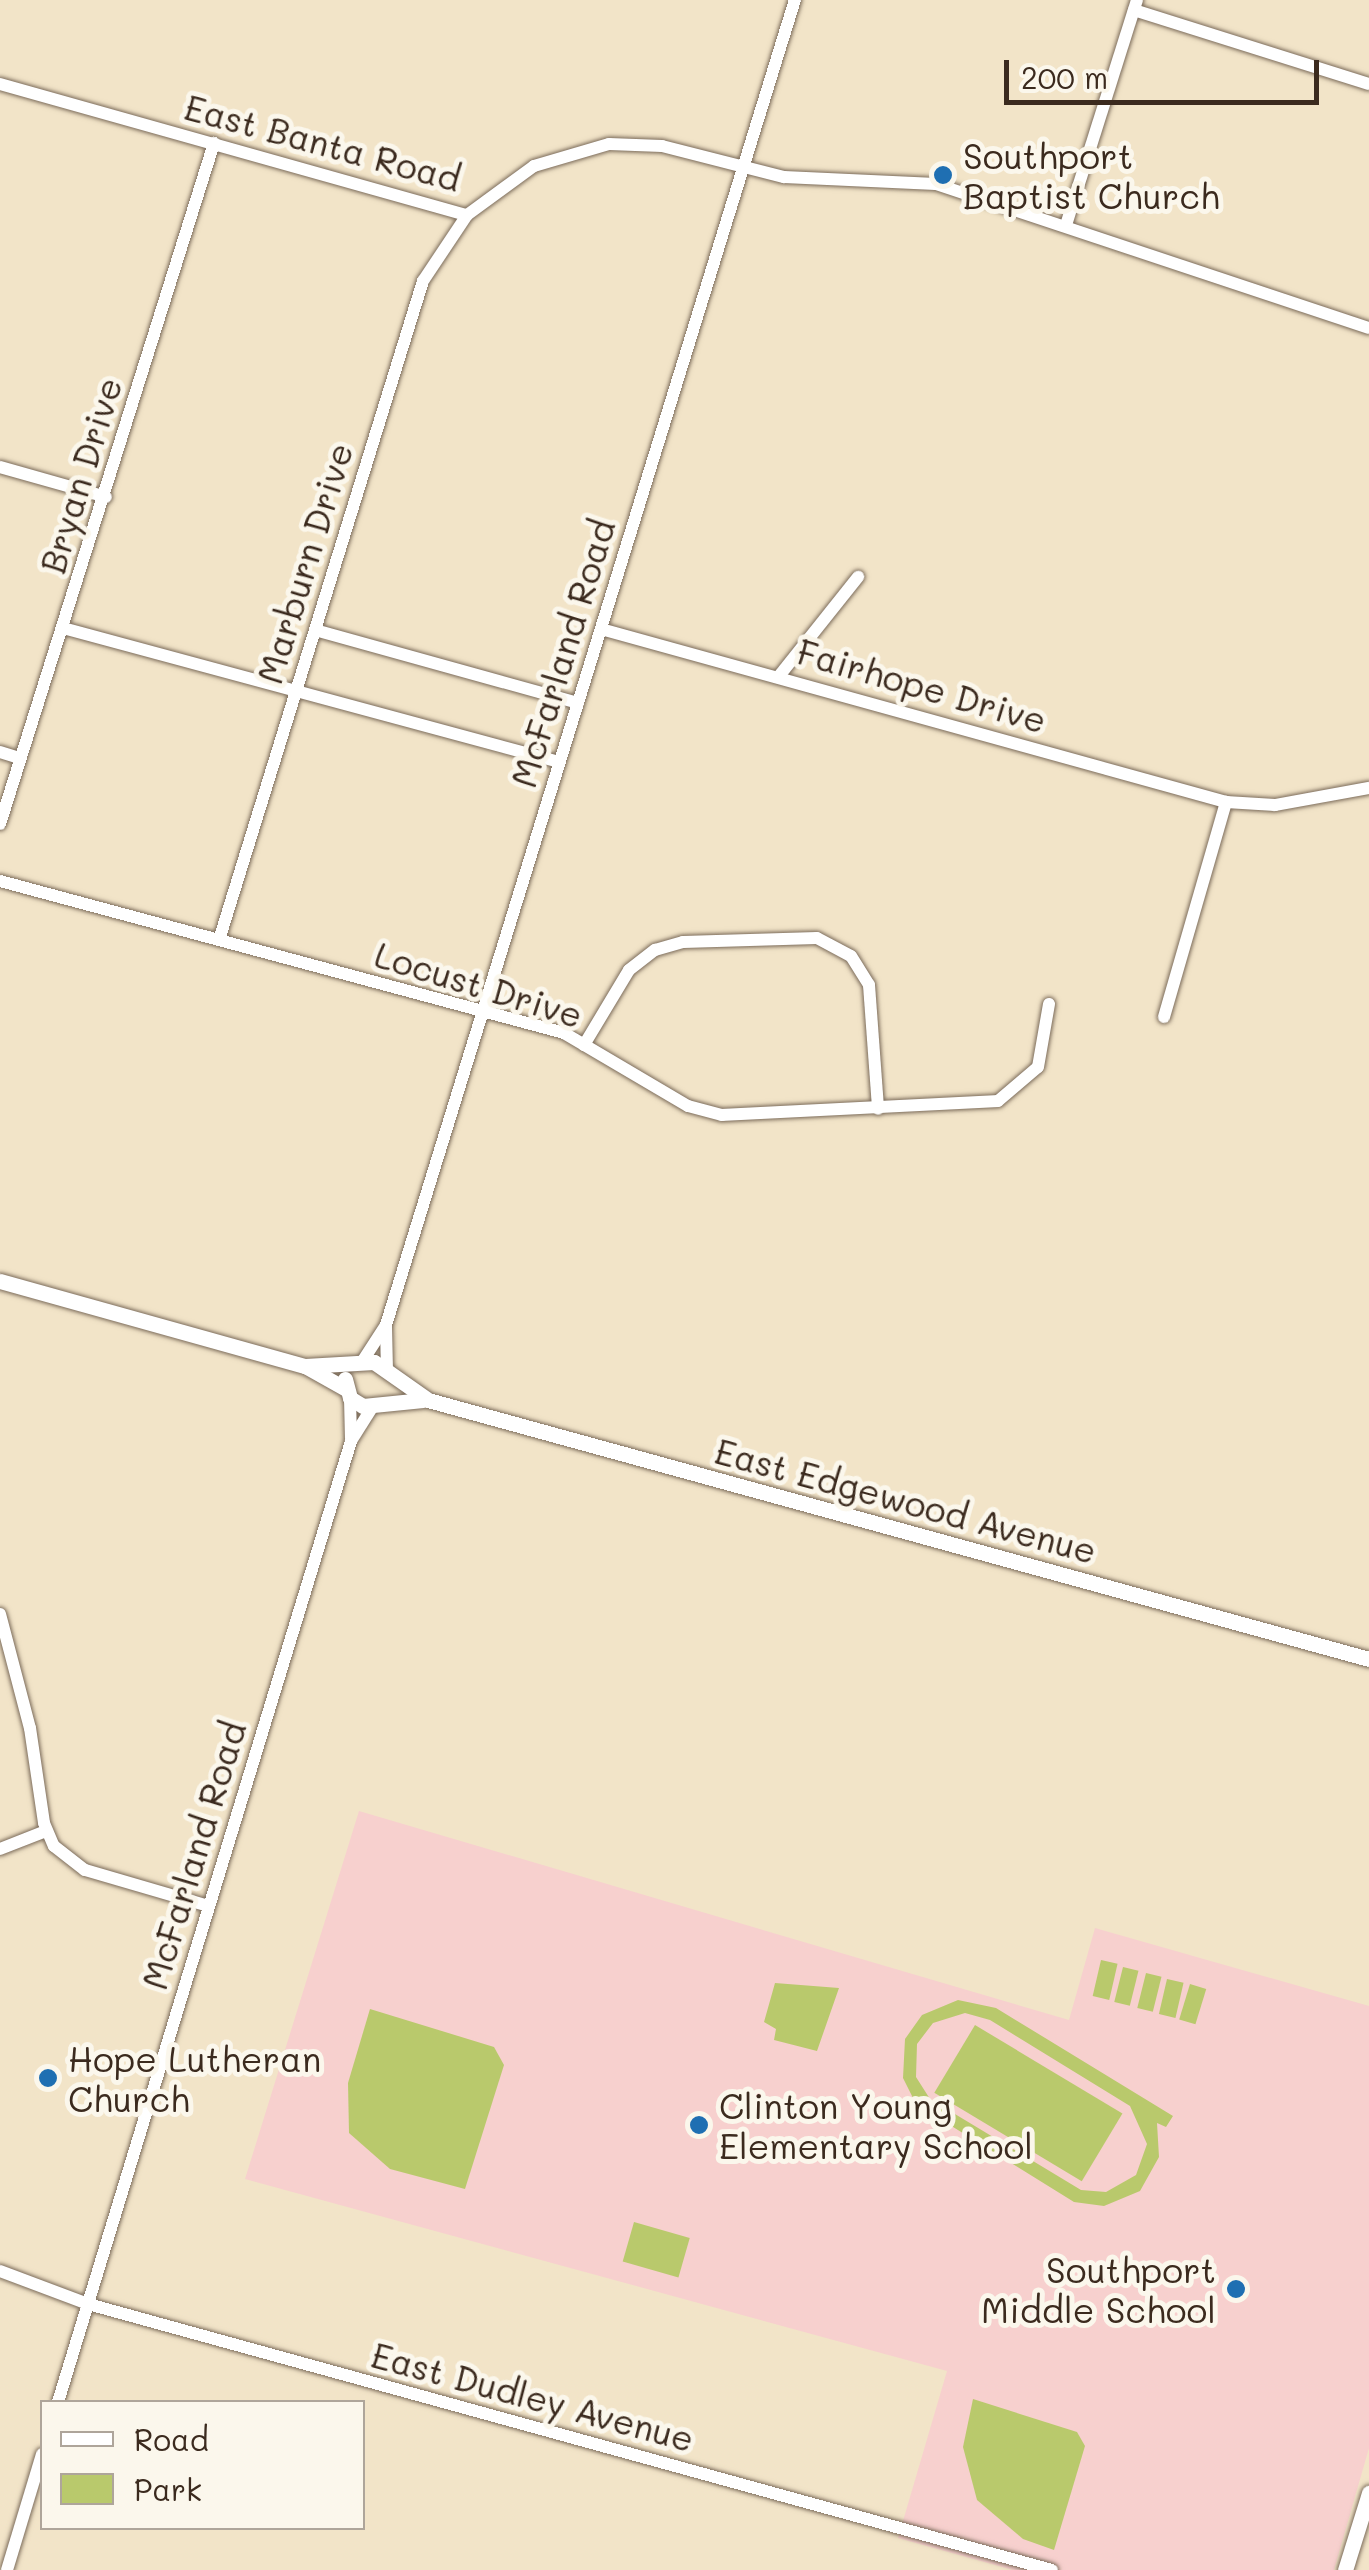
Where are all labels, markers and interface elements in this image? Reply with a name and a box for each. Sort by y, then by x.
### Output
scale bar [1009,40,1324,102]
text: 200 m [1021,57,1108,97]
street label: East Banta Road [180,85,466,199]
place label: Southport Baptist Church [963,134,1220,216]
marker: Southport Baptist Church [932,164,954,186]
street label: Bryan Drive [30,372,130,578]
street label: Marburn Drive [247,438,361,688]
street label: McFarland Road [501,514,623,792]
street label: Fairhope Drive [793,629,1051,741]
street label: Locust Drive [370,932,588,1036]
street label: East Edgewood Avenue [711,1429,1101,1571]
street label: McFarland Road [132,1716,254,1994]
place label: Hope Lutheran Church [68,2037,321,2119]
marker: Hope Lutheran Church [37,2067,59,2089]
place label: Clinton Young Elementary School [719,2084,1033,2166]
marker: Clinton Young Elementary School [688,2114,710,2136]
place label: Southport Middle School [981,2248,1216,2330]
marker: Southport Middle School [1225,2278,1247,2300]
street label: East Dudley Avenue [367,2333,699,2459]
legend [40,2400,365,2530]
text: Road [134,2419,209,2459]
text: Park [134,2469,202,2509]

